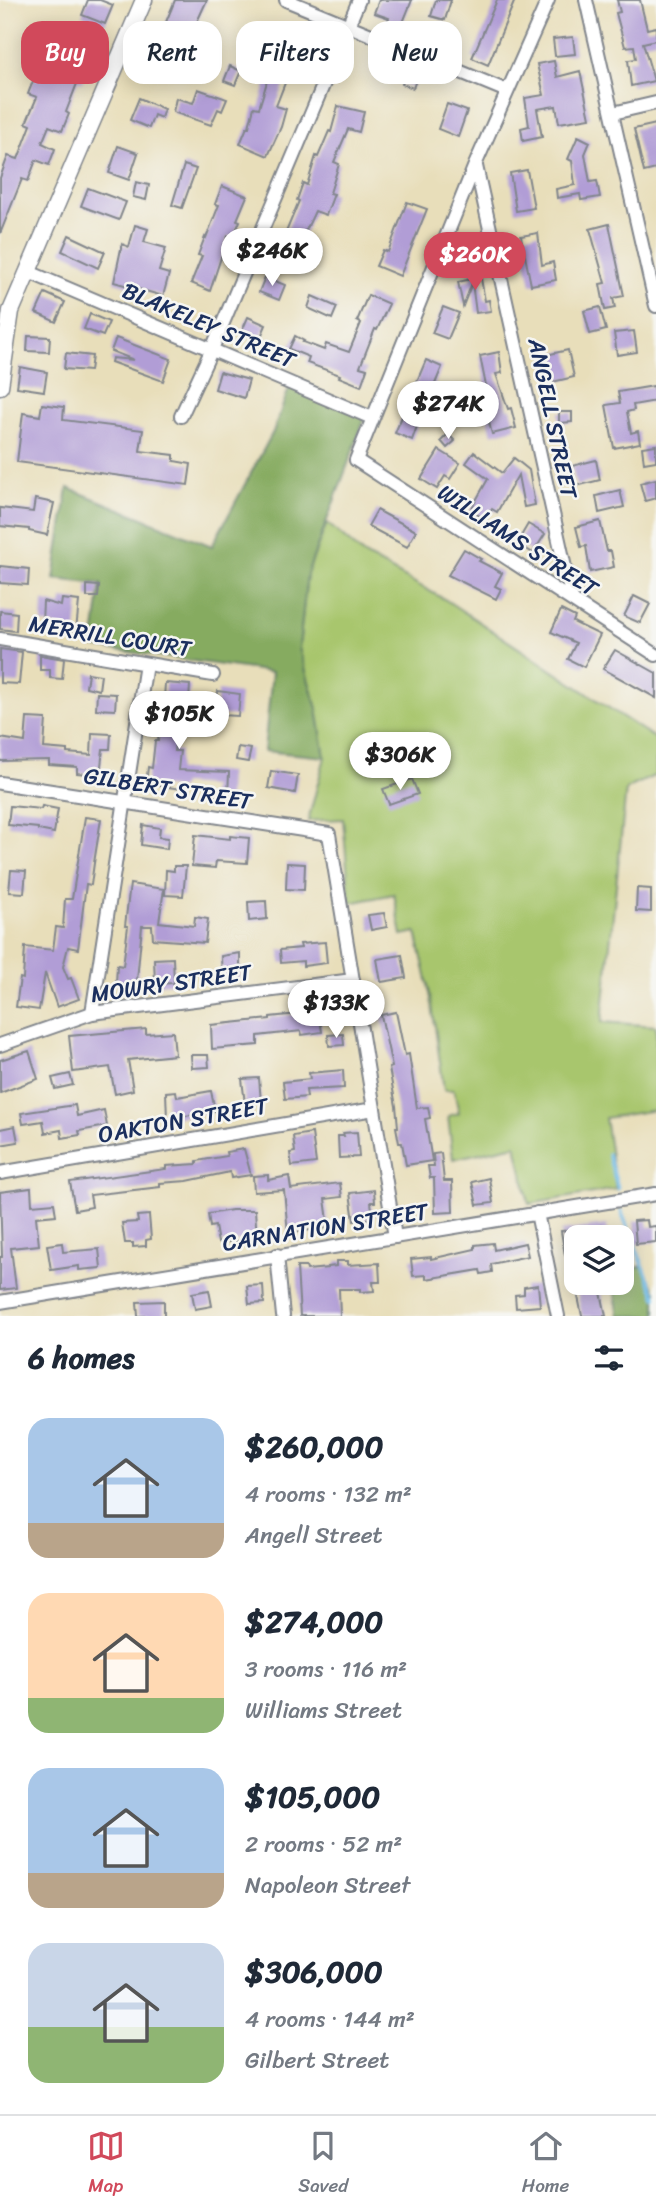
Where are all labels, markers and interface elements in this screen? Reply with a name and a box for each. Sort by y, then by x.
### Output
chip: Buy [21,21,109,84]
chip: Rent [123,21,222,84]
chip: Filters [236,21,354,84]
chip: New [368,21,462,84]
pin: $246K [223,229,321,288]
text: $246K [237,230,307,271]
pin: $260K [426,232,524,292]
text: $260K [440,234,510,275]
street label: BLAKELEY STREET [116,270,303,381]
street label: ANGELL STREET [515,333,590,504]
pin: $274K [399,382,497,441]
text: $274K [413,383,483,424]
street label: WILLIAMS STREET [429,473,608,609]
street label: MERRILL COURT [26,603,196,670]
pin: $105K [130,692,228,751]
text: $105K [145,693,213,734]
pin: $306K [351,732,449,792]
text: $306K [365,734,435,775]
street label: GILBERT STREET [81,755,256,822]
street label: MOWRY STREET [88,952,256,1015]
pin: $133K [287,981,385,1040]
text: $133K [304,982,368,1023]
street label: OAKTON STREET [95,1085,272,1156]
street label: CARNATION STREET [219,1191,432,1264]
map controls [564,1225,634,1295]
button: layers [564,1225,634,1295]
text: 6 homes [28,1331,135,1385]
icon: filters [590,1339,628,1377]
text: $260,000 [245,1420,383,1474]
icon: home [84,1446,168,1530]
text: 4 rooms · 132 m² [245,1474,412,1515]
text: Angell Street [245,1515,383,1556]
text: $274,000 [245,1595,383,1649]
icon: home [84,1621,168,1705]
text: 3 rooms · 116 m² [245,1649,407,1690]
text: Williams Street [245,1690,402,1731]
text: $105,000 [245,1770,380,1824]
icon: home [84,1796,168,1880]
text: 2 rooms · 52 m² [245,1824,402,1865]
text: Napoleon Street [245,1865,410,1906]
text: $306,000 [245,1945,383,1999]
icon: home [84,1971,168,2055]
text: 4 rooms · 144 m² [245,1999,415,2040]
text: Gilbert Street [245,2040,389,2081]
tab: Map [87,2127,125,2202]
tab: Saved [298,2127,348,2202]
tab: Home [522,2127,569,2202]

